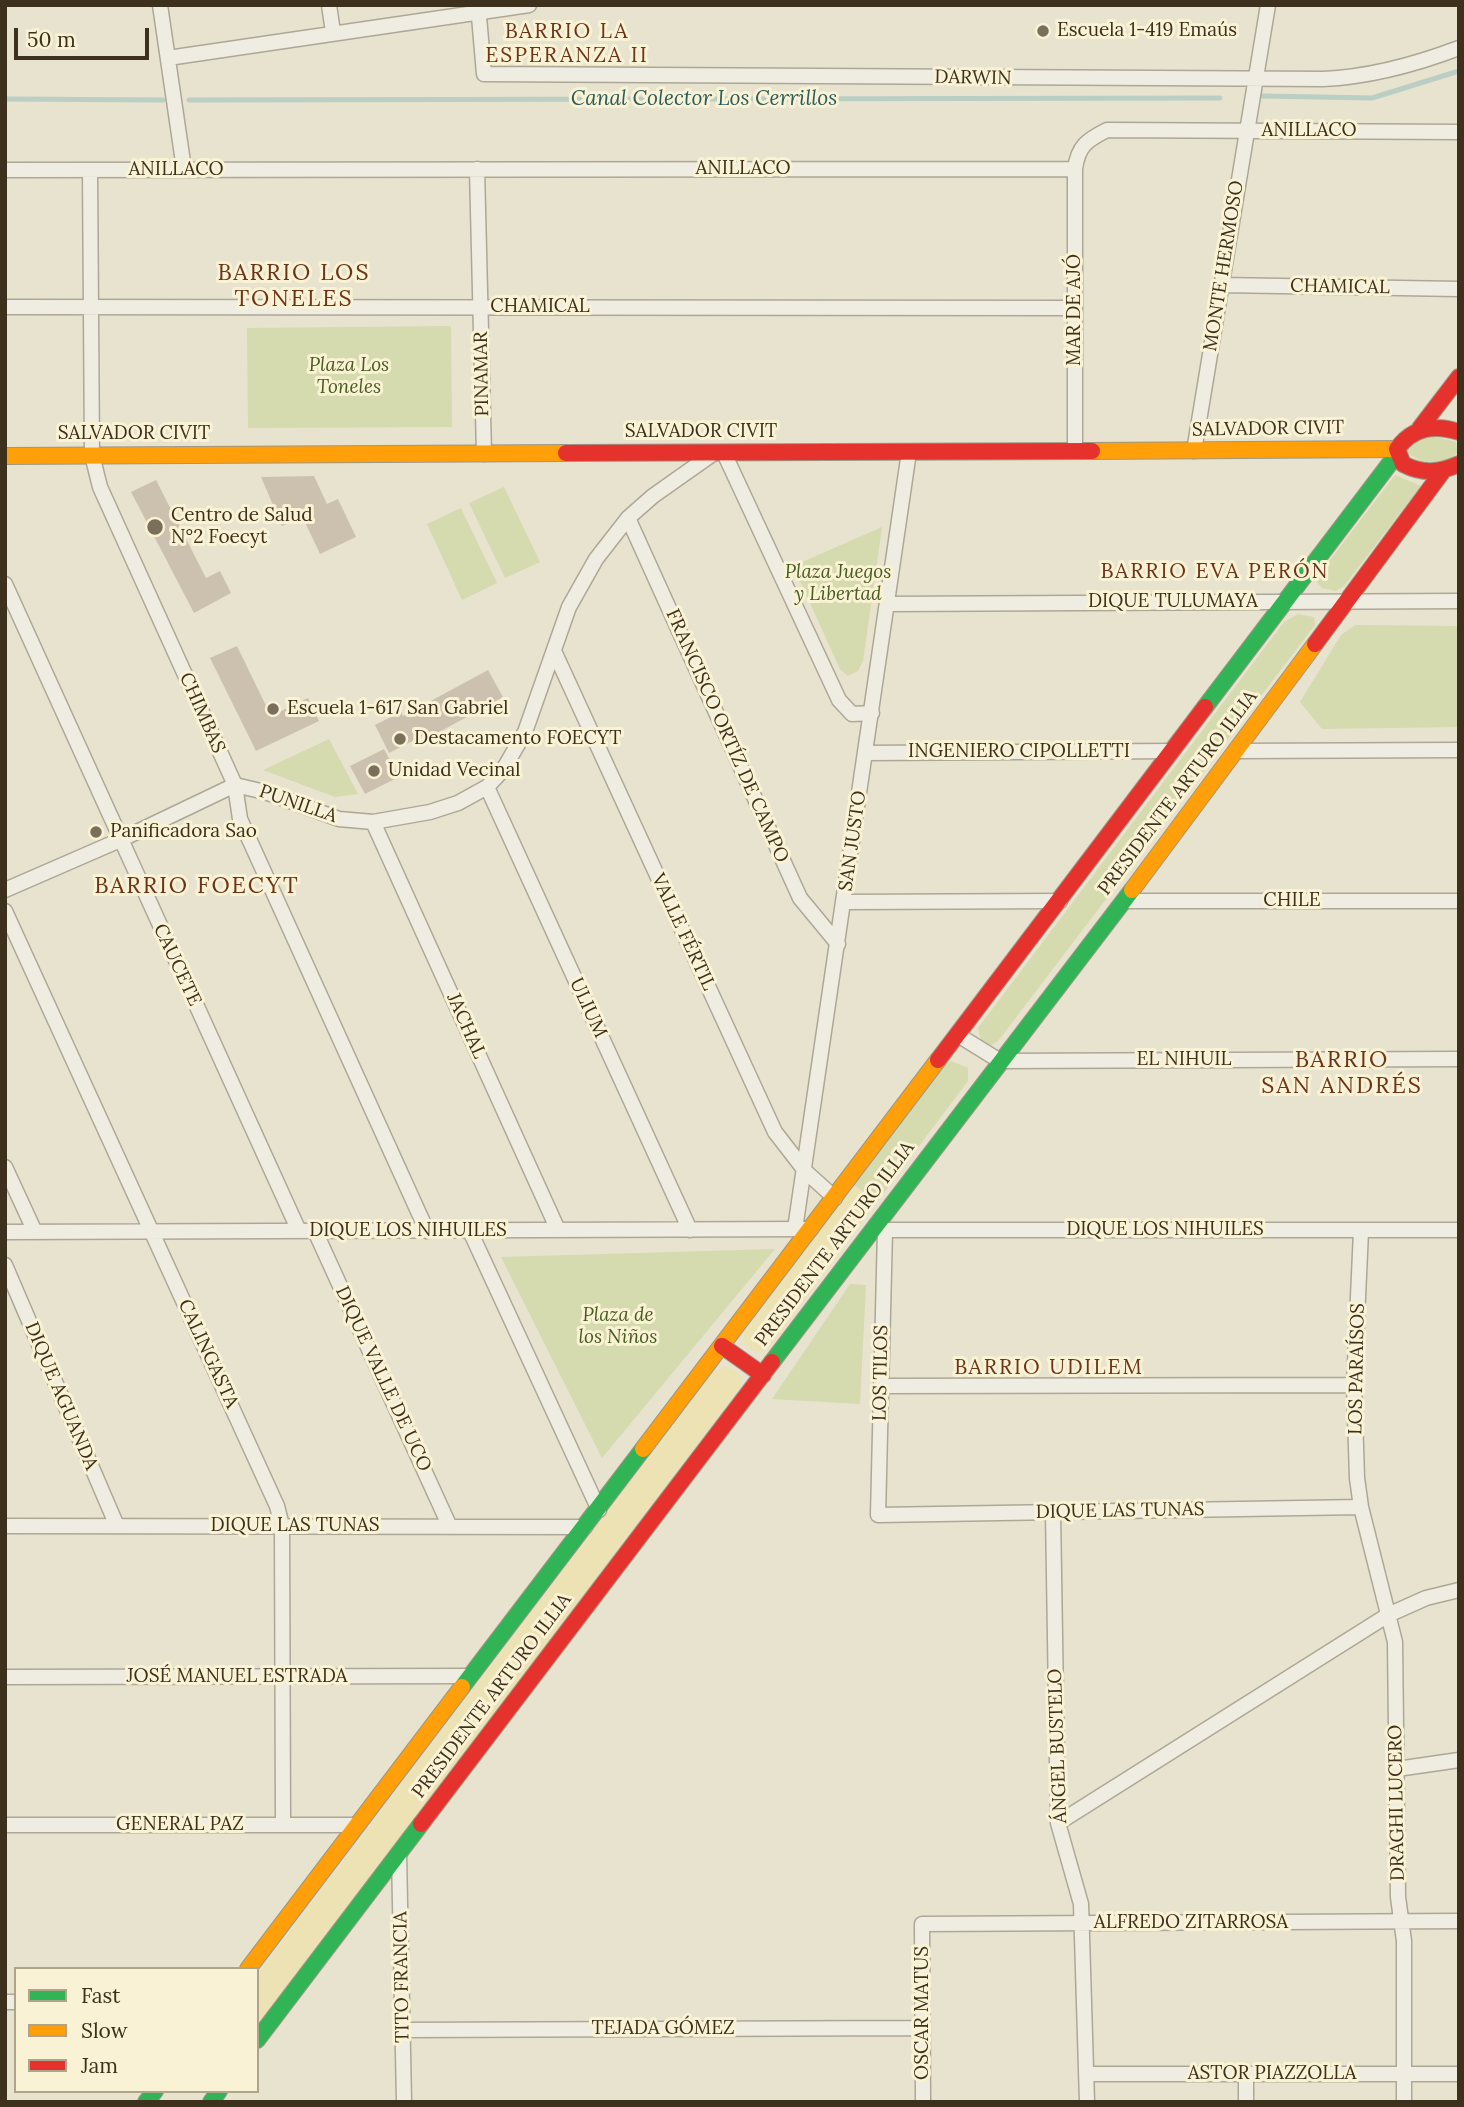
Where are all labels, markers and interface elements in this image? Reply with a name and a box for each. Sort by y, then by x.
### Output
scale bar [18,14,152,58]
district label: BARRIO LA ESPERANZA II [487,19,647,69]
place label: Escuela 1-419 Emaús [1057,20,1237,42]
marker: Escuela 1-419 Emaús [1035,23,1051,39]
text: 50 m [27,26,76,53]
street label: DARWIN [934,66,1012,90]
water label: Canal Colector Los Cerrillos [571,86,837,112]
street label: ANILLACO [1261,120,1357,142]
street label: ANILLACO [695,158,791,180]
street label: ANILLACO [128,159,224,181]
street label: MONTE HERMOSO [1199,179,1249,353]
street label: MAR DE AJÓ [1064,254,1086,366]
district label: BARRIO LOS TONELES [219,259,369,313]
street label: CHAMICAL [1290,275,1390,299]
street label: CHAMICAL [490,296,590,318]
street label: PINAMAR [470,331,494,417]
park label: Plaza Los Toneles [309,355,389,399]
street label: SALVADOR CIVIT [1192,416,1344,442]
street label: SALVADOR CIVIT [625,421,777,443]
street label: SALVADOR CIVIT [58,423,210,445]
place label: Centro de Salud N°2 Foecyt [171,505,313,549]
marker: Centro de Salud N°2 Foecyt [145,517,165,537]
district label: BARRIO EVA PERÓN [1103,559,1327,585]
park label: Plaza Juegos y Libertad [785,562,891,606]
street label: DIQUE TULUMAYA [1088,591,1258,613]
street label: FRANCISCO ORTÍZ DE CAMPO [661,606,793,866]
street label: CHIMBAS [174,669,230,757]
street label: PRESIDENTE ARTURO ILLIA [1094,686,1262,900]
place label: Escuela 1-617 San Gabriel [287,698,508,720]
marker: Escuela 1-617 San Gabriel [265,701,281,717]
place label: Destacamento FOECYT [414,728,621,750]
marker: Destacamento FOECYT [392,731,408,747]
street label: INGENIERO CIPOLLETTI [908,741,1130,763]
place label: Unidad Vecinal [388,760,521,782]
marker: Unidad Vecinal [366,763,382,779]
street label: PUNILLA [256,780,340,828]
street label: SAN JUSTO [835,789,871,893]
place label: Panificadora Sao [110,821,257,843]
marker: Panificadora Sao [88,824,104,840]
street label: VALLE FÉRTIL [646,870,720,994]
district label: BARRIO FOECYT [96,872,298,900]
street label: CHILE [1263,890,1321,912]
street label: CAUCETE [148,920,206,1010]
street label: ULIUM [564,974,612,1042]
street label: JACHAL [441,990,491,1062]
district label: BARRIO SAN ANDRÉS [1262,1046,1422,1100]
street label: EL NIHUIL [1136,1049,1232,1071]
street label: PRESIDENTE ARTURO ILLIA [751,1137,919,1351]
street label: DIQUE LOS NIHUILES [1066,1219,1264,1241]
street label: DIQUE LOS NIHUILES [309,1220,507,1242]
street label: DIQUE VALLE DE UCO [330,1283,436,1475]
street label: CALINGASTA [173,1296,243,1412]
street label: LOS PARAÍSOS [1344,1303,1370,1435]
park label: Plaza de los Niños [579,1305,657,1349]
street label: DIQUE AGUANDA [20,1319,102,1473]
street label: LOS TILOS [869,1325,893,1421]
district label: BARRIO UDILEM [956,1355,1142,1381]
street label: DIQUE LAS TUNAS [1035,1498,1205,1524]
street label: DIQUE LAS TUNAS [211,1515,379,1537]
street label: PRESIDENTE ARTURO ILLIA [408,1589,576,1803]
street label: JOSÉ MANUEL ESTRADA [127,1666,347,1688]
street label: ÁNGEL BUSTELO [1044,1668,1072,1824]
street label: DRAGHI LUCERO [1384,1725,1410,1881]
street label: GENERAL PAZ [116,1814,244,1836]
street label: TITO FRANCIA [389,1911,415,2043]
street label: ALFREDO ZITARROSA [1094,1912,1288,1934]
street label: OSCAR MATUS [912,1946,934,2080]
legend [14,1967,259,2093]
text: Fast [81,1982,120,2009]
text: Slow [81,2017,128,2044]
street label: TEJADA GÓMEZ [591,2018,735,2040]
text: Jam [81,2052,118,2079]
street label: ASTOR PIAZZOLLA [1188,2063,1356,2085]

